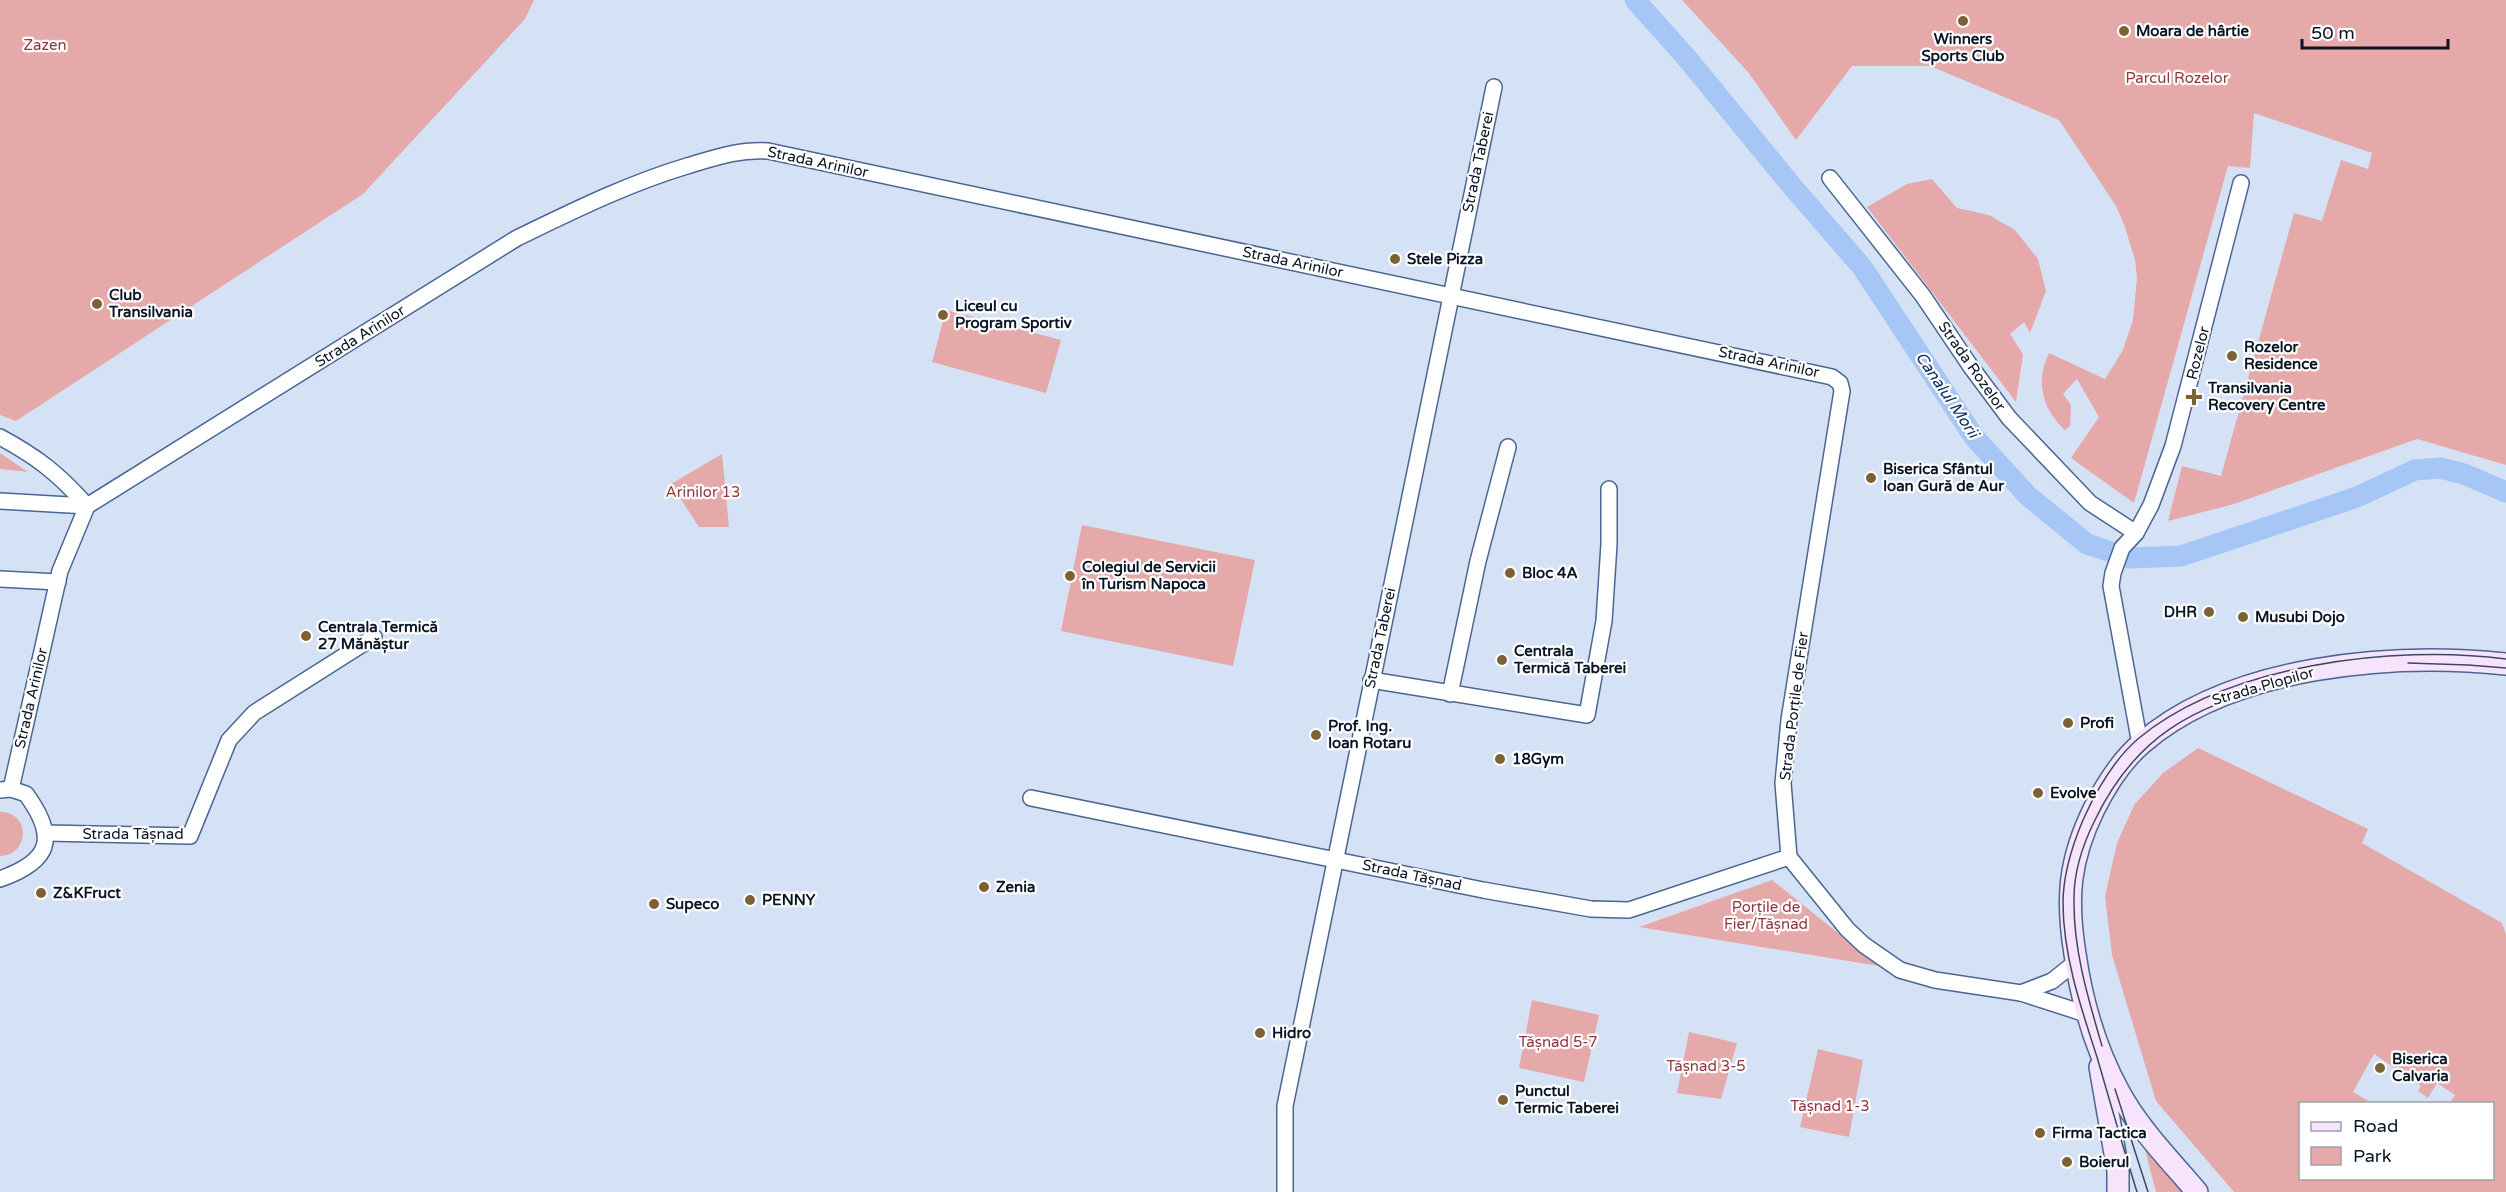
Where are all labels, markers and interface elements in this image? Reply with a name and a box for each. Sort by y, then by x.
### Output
scale bar [2302,12,2448,50]
marker: Winners Sports Club [1956,14,1970,28]
place label: Moara de hârtie [2136,22,2250,40]
text: 50 m [2311,22,2355,44]
marker: Moara de hârtie [2117,24,2131,38]
place label: Winners Sports Club [1921,30,2005,66]
park label: Zazen [23,36,67,54]
park label: Parcul Rozelor [2126,69,2229,87]
street label: Strada Taberei [1459,110,1497,214]
street label: Strada Arinilor [766,143,870,182]
street label: Strada Arinilor [1241,243,1345,282]
place label: Stele Pizza [1407,250,1483,268]
marker: Stele Pizza [1388,252,1402,266]
place label: Club Transilvania [108,286,193,321]
marker: Club Transilvania [90,297,104,311]
place label: Liceul cu Program Sportiv [955,297,1072,333]
street label: Strada Arinilor [312,301,409,371]
marker: Liceul cu Program Sportiv [936,308,950,322]
street label: Strada Rozelor [1935,318,2010,414]
street label: Rozelor [2183,324,2213,382]
place label: Rozelor Residence [2244,338,2318,373]
street label: Strada Arinilor [1717,343,1821,382]
water label: Canalul Morii [1911,348,1984,444]
marker: Rozelor Residence [2225,349,2239,363]
place label: Transilvania Recovery Centre [2207,379,2326,415]
marker: Transilvania Recovery Centre [2185,388,2203,406]
place label: Biserica Sfântul Ioan Gură de Aur [1883,460,2004,495]
marker: Biserica Sfântul Ioan Gură de Aur [1864,471,1878,485]
park label: Arinilor 13 [666,483,740,501]
place label: Colegiul de Servicii în Turism Napoca [1081,558,1216,594]
place label: Bloc 4A [1522,564,1578,582]
marker: Bloc 4A [1503,566,1517,580]
marker: Colegiul de Servicii în Turism Napoca [1063,569,1077,583]
street label: Strada Taberei [1361,586,1399,690]
place label: DHR [2164,603,2197,621]
marker: DHR [2202,605,2216,619]
place label: Musubi Dojo [2255,608,2345,627]
marker: Musubi Dojo [2236,610,2250,624]
place label: Centrala Termică 27 Mănăștur [318,618,438,654]
marker: Centrala Termică 27 Mănăștur [299,629,313,643]
street label: Strada Porțile de Fier [1776,630,1812,781]
place label: Centrala Termică Taberei [1513,642,1626,677]
street label: Strada Arinilor [11,646,51,750]
marker: Centrala Termică Taberei [1495,653,1509,667]
street label: Strada Plopilor [2210,663,2316,709]
place label: Profi [2080,714,2114,732]
marker: Profi [2061,716,2075,730]
place label: Prof. Ing. Ioan Rotaru [1328,717,1411,752]
marker: Prof. Ing. Ioan Rotaru [1309,728,1323,742]
place label: 18Gym [1512,750,1564,769]
marker: 18Gym [1493,752,1507,766]
place label: Evolve [2050,784,2097,802]
marker: Evolve [2031,786,2045,800]
street label: Strada Tășnad [82,825,184,843]
street label: Strada Tășnad [1361,856,1463,894]
place label: Zenia [996,878,1035,896]
marker: Zenia [977,880,991,894]
place label: Z&KFruct [53,884,121,902]
marker: Z&KFruct [34,886,48,900]
place label: PENNY [762,891,816,909]
marker: PENNY [743,893,757,907]
place label: Supeco [666,895,719,914]
marker: Supeco [647,897,661,911]
park label: Porțile de Fier/Tășnad [1724,898,1808,933]
place label: Hidro [1272,1024,1311,1042]
marker: Hidro [1253,1026,1267,1040]
park label: Tășnad 5-7 [1518,1033,1598,1051]
place label: Biserica Calvaria [2392,1050,2449,1085]
park label: Tășnad 3-5 [1666,1057,1746,1075]
marker: Biserica Calvaria [2373,1061,2387,1075]
place label: Punctul Termic Taberei [1514,1082,1619,1117]
marker: Punctul Termic Taberei [1496,1093,1510,1107]
park label: Tășnad 1-3 [1790,1097,1870,1115]
legend [2299,1102,2494,1180]
text: Road [2353,1115,2398,1137]
place label: Firma Tactica [2052,1124,2147,1142]
marker: Firma Tactica [2033,1126,2047,1140]
text: Park [2353,1145,2392,1167]
place label: Boierul [2079,1153,2129,1171]
marker: Boierul [2060,1155,2074,1169]

